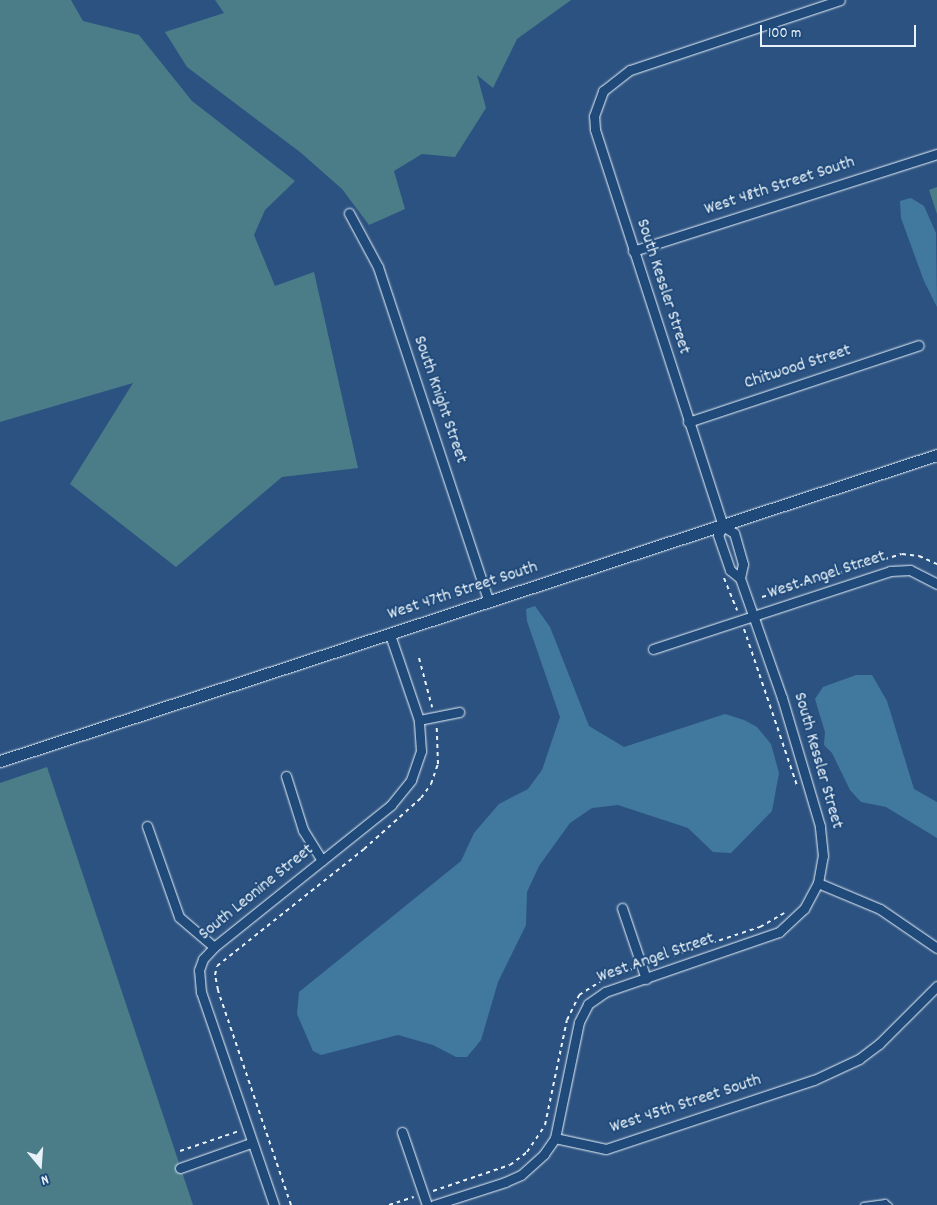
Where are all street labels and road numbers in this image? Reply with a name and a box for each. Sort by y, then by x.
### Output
street label: West 48th Street South [702,153,858,221]
street label: South Kessler Street [630,217,694,357]
street label: South Knight Street [407,333,471,467]
street label: Chitwood Street [742,341,854,395]
street label: West Angel Street [765,547,889,605]
street label: West 47th Street South [385,558,541,626]
street label: South Kessler Street [787,690,847,832]
street label: South Leonine Street [195,840,319,946]
street label: West Angel Street [594,929,718,989]
street label: West 45th Street South [608,1070,764,1140]

